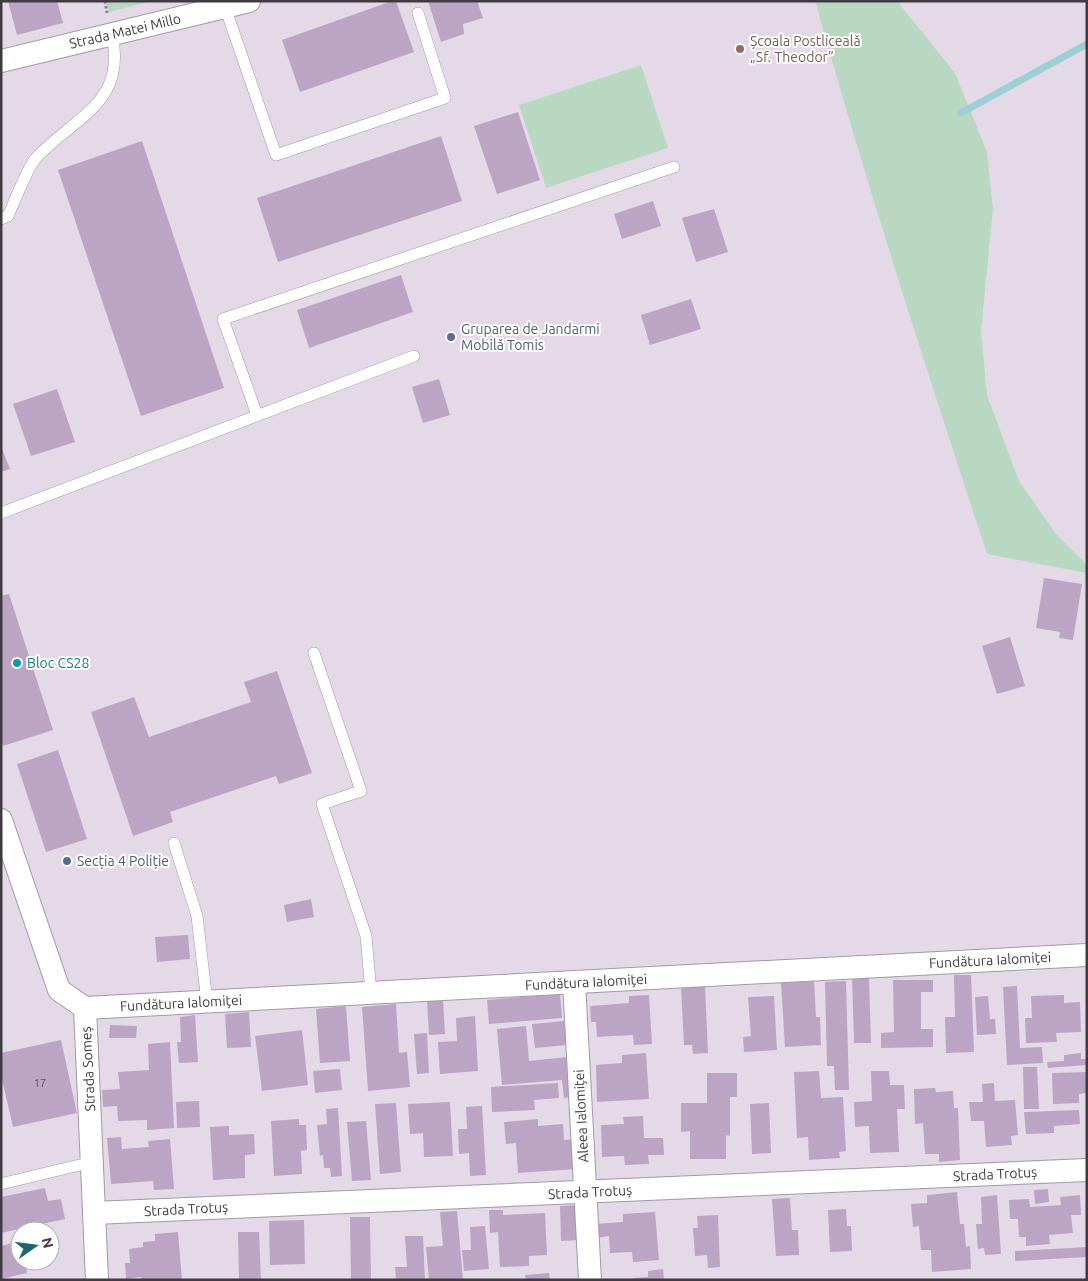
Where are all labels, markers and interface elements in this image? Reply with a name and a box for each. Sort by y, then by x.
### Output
street label: Strada Matei Millo [68,10,182,52]
place label: Școala Postliceală „Sf. Theodor” [750,33,861,65]
marker: Școala Postliceală „Sf. Theodor” [734,43,746,55]
place label: Gruparea de Jandarmi Mobilă Tomis [461,321,600,353]
marker: Gruparea de Jandarmi Mobilă Tomis [445,331,457,343]
place label: Bloc CS28 [27,655,89,671]
marker: Bloc CS28 [11,657,23,669]
place label: Secția 4 Poliție [77,853,169,869]
marker: Secția 4 Poliție [61,855,73,867]
street label: Fundătura Ialomiței [928,949,1052,971]
street label: Fundătura Ialomiței [524,971,648,993]
street label: Fundătura Ialomiței [119,992,243,1014]
street label: Strada Someș [78,1026,98,1112]
street label: Aleea Ialomiței [571,1069,591,1163]
house number: 17 [34,1077,46,1089]
street label: Strada Trotuș [952,1164,1038,1184]
street label: Strada Trotuș [547,1182,633,1202]
street label: Strada Trotuș [143,1199,229,1219]
north arrow [10,1221,60,1271]
text: N [39,1236,57,1250]

